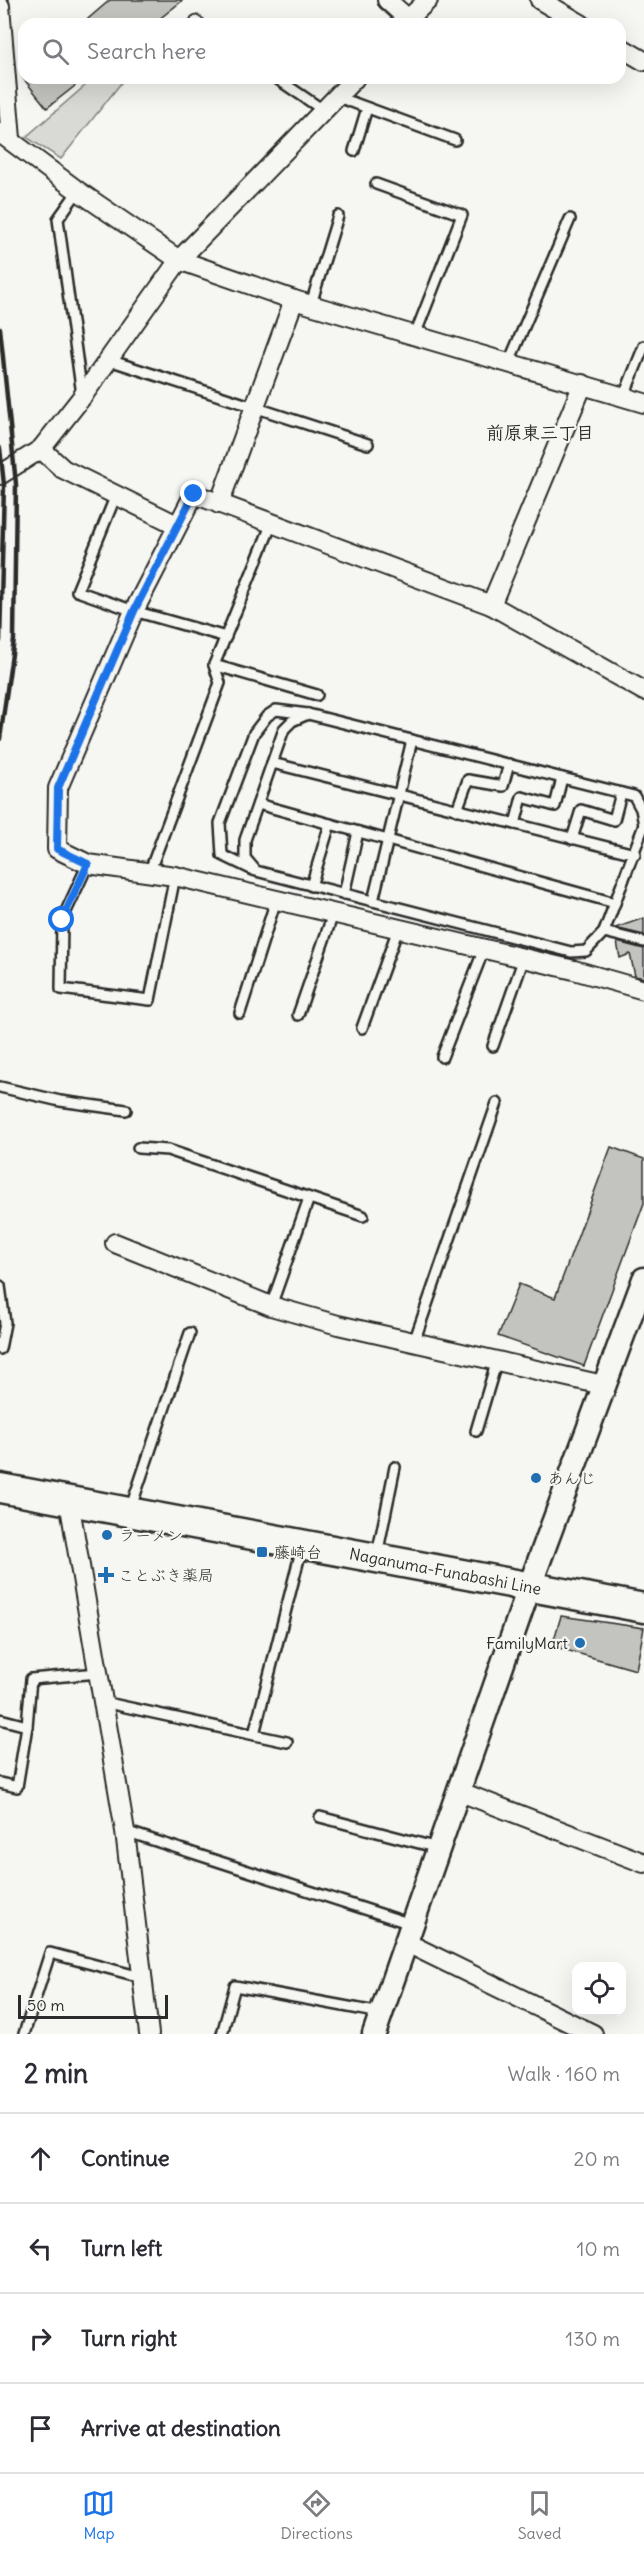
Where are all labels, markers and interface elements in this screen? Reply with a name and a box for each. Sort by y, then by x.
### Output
search box [18,18,626,84]
icon: search [39,35,72,68]
text: Search here [87,37,206,65]
district label: 前原東三丁目 [486,421,594,444]
route end [180,480,206,506]
route start [48,906,74,932]
place label: あんじ [548,1468,596,1488]
marker: あんじ [529,1471,543,1485]
place label: ラーメン [119,1525,183,1545]
marker: ラーメン [100,1528,114,1542]
place label: 藤崎台 [274,1542,322,1562]
street label: Naganuma-Funabashi Line [348,1543,543,1599]
marker: 藤崎台 [255,1545,269,1559]
place label: ことぶき薬局 [118,1565,214,1585]
marker: ことぶき薬局 [99,1568,113,1582]
place label: FamilyMart [486,1633,569,1653]
marker: FamilyMart [573,1636,587,1650]
map controls [572,1962,626,2016]
button: locate [572,1962,626,2016]
scale bar [18,1992,168,2020]
text: 50 m [27,1995,65,2015]
text: 2 min [24,2057,88,2090]
text: Walk · 160 m [507,2061,620,2086]
icon: ahead [24,2142,57,2175]
text: Continue [81,2144,170,2172]
text: 20 m [574,2146,620,2171]
icon: left [24,2232,57,2265]
text: Turn left [81,2234,162,2262]
text: 10 m [577,2236,620,2261]
icon: right [24,2322,57,2355]
text: Turn right [81,2324,177,2352]
text: 130 m [565,2326,620,2351]
icon: arrive [24,2412,57,2445]
text: Arrive at destination [81,2414,281,2442]
tab: Map [82,2487,115,2543]
tab: Directions [280,2487,353,2543]
tab: Saved [518,2487,562,2543]

